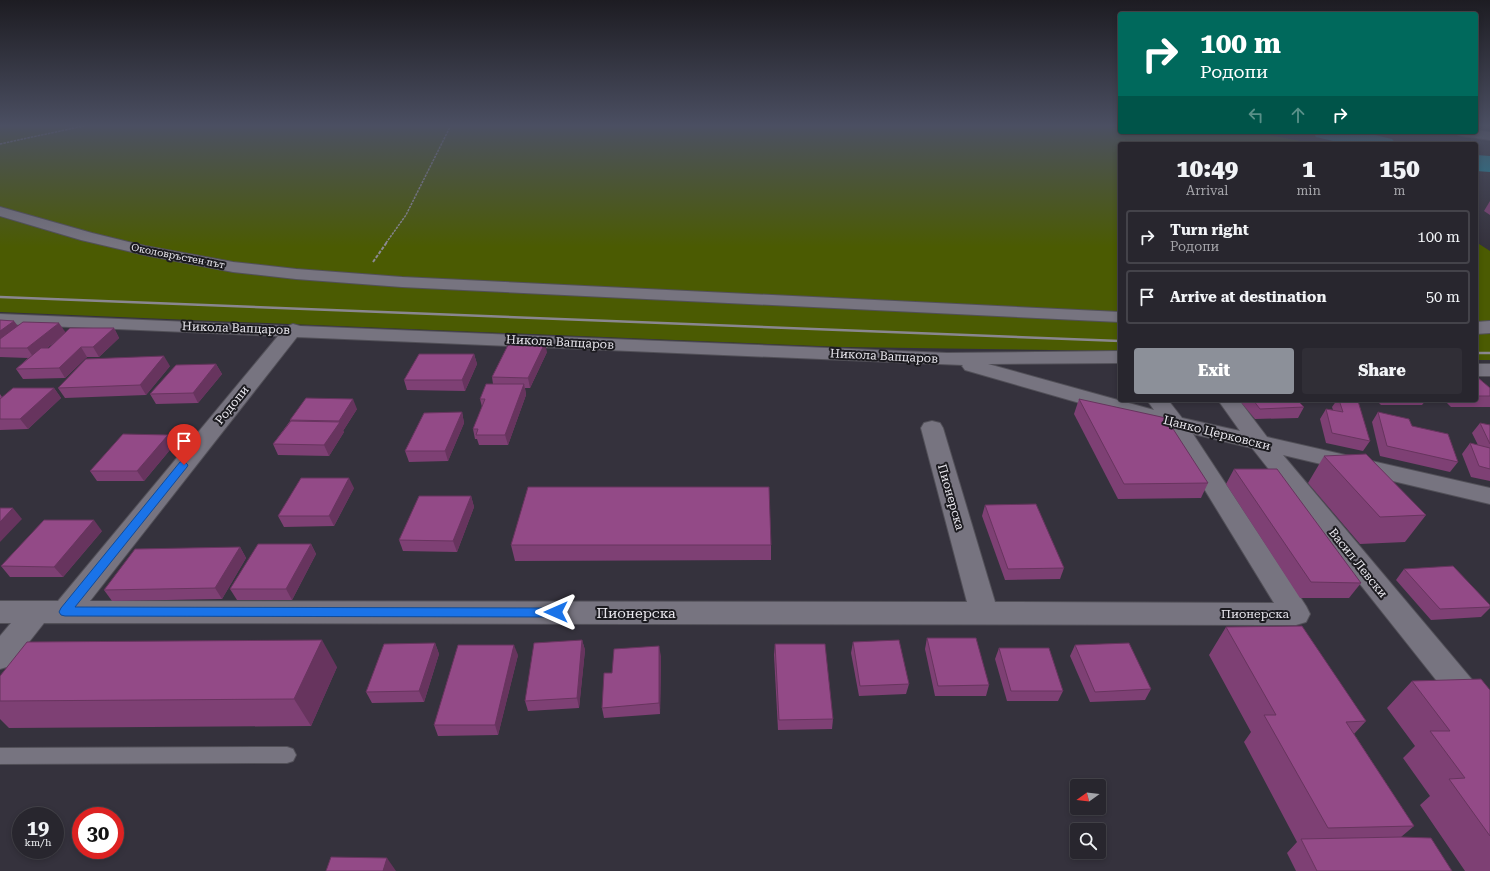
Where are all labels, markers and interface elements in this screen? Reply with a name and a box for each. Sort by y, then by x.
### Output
text: 100 m [1200,27,1281,60]
icon: right [1134,28,1186,80]
text: Родопи [1200,61,1268,82]
icon: left [1245,104,1267,126]
icon: ahead [1287,104,1309,126]
icon: right [1329,104,1351,126]
text: 10:49 [1176,155,1238,183]
text: 1 [1302,155,1315,183]
text: 150 [1379,155,1420,183]
text: Arrival [1186,183,1228,198]
text: min [1296,183,1321,198]
text: m [1393,183,1405,198]
text: Turn right [1170,221,1249,239]
icon: right [1136,226,1158,248]
text: 100 m [1417,228,1460,246]
text: Родопи [1170,239,1219,254]
street label: Околовръстен път [130,242,226,271]
icon: arrive [1136,286,1158,308]
text: Arrive at destination [1170,288,1326,306]
text: 50 m [1426,288,1460,306]
street label: Никола Вапцаров [182,319,290,337]
street label: Никола Вапцаров [506,332,615,352]
street label: Никола Вапцаров [830,346,939,366]
button: Exit [1134,348,1294,394]
button: Share [1302,348,1462,394]
street label: Родопи [212,383,252,427]
street label: Цанко Церковски [1162,413,1272,453]
pin [167,424,201,465]
icon: arrive [173,430,195,452]
street label: Пионерска [935,462,967,532]
street label: Васил Левски [1326,526,1390,600]
position arrow [535,591,577,633]
street label: Пионерска [596,605,676,621]
street label: Пионерска [1221,607,1289,621]
north arrow [1070,779,1106,815]
map controls [1070,779,1106,859]
speed limit sign: 30 [72,807,124,859]
text: 19 [27,816,49,840]
button: search [1070,823,1106,859]
text: km/h [25,837,51,848]

